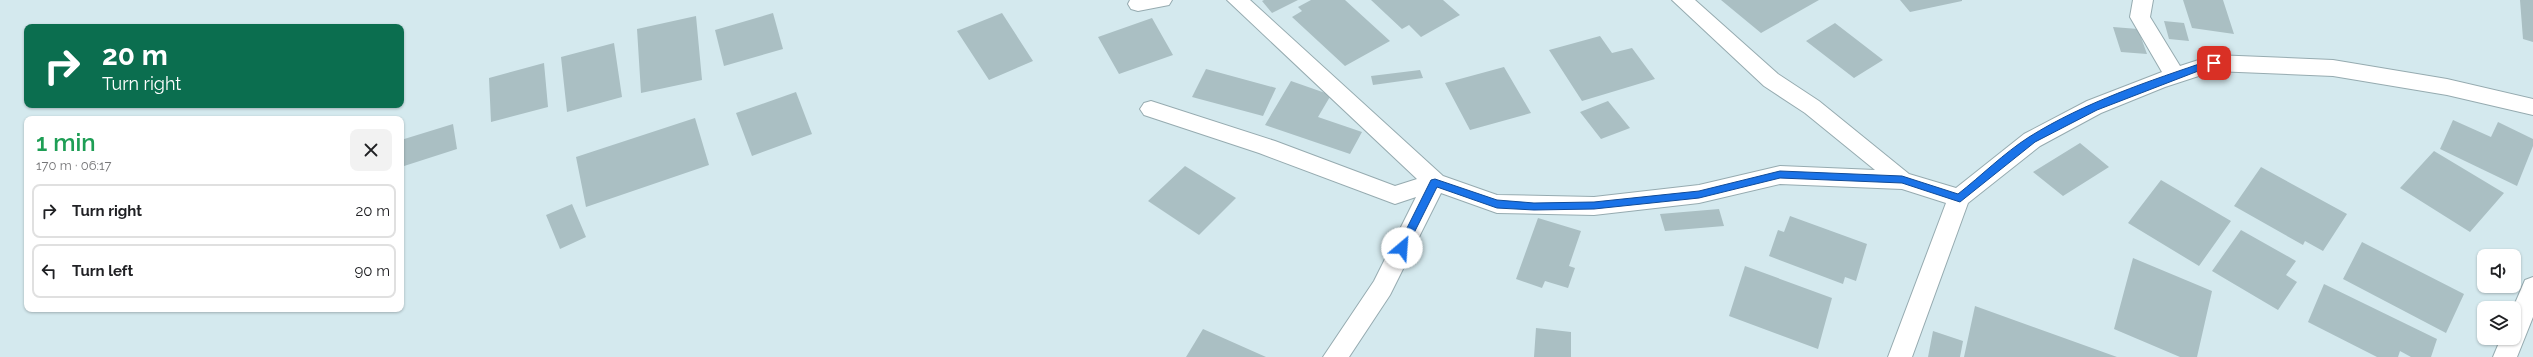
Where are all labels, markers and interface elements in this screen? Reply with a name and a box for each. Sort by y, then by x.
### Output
text: 20 m [102,39,168,72]
icon: right [36,40,88,92]
pin [2197,46,2231,80]
icon: arrive [2203,52,2225,74]
text: Turn right [102,73,181,94]
text: 1 min [36,128,96,157]
button: close [350,129,392,171]
text: 170 m · 06:17 [36,158,111,173]
icon: right [38,200,60,222]
text: Turn right [72,202,142,220]
text: 20 m [355,202,390,220]
position arrow [1381,227,1423,269]
map controls [2477,249,2521,345]
button: sound [2477,249,2521,293]
icon: left [38,260,60,282]
text: Turn left [72,262,133,280]
text: 90 m [354,262,390,280]
button: layers [2477,301,2521,345]

